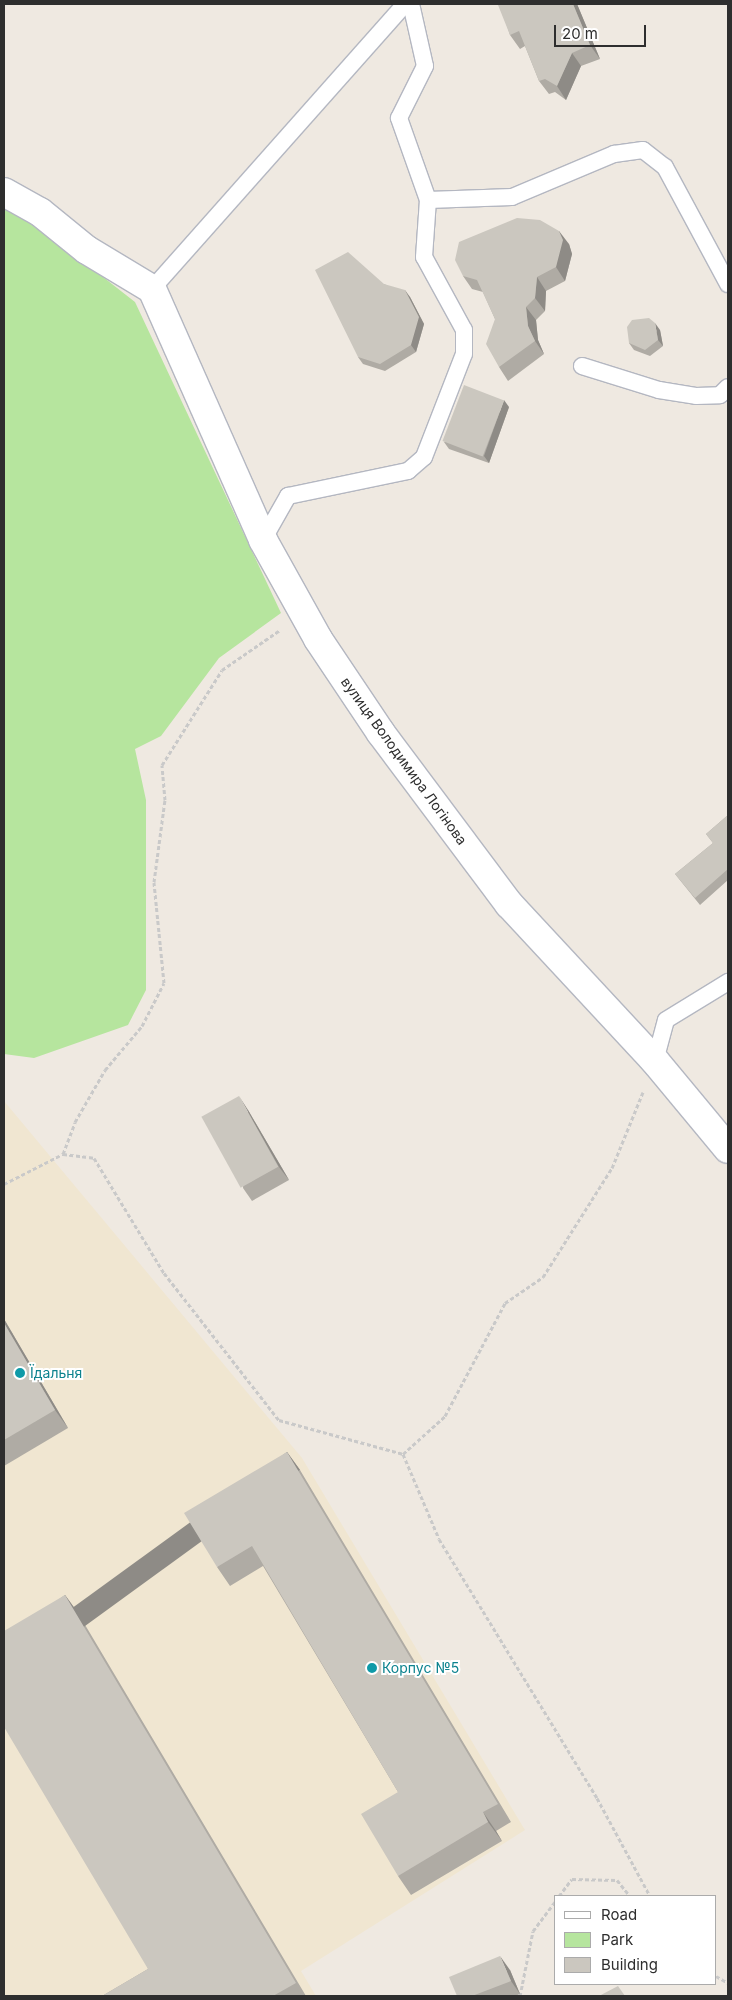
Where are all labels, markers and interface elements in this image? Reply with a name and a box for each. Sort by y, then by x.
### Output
scale bar [557,15,650,47]
text: 20 m [562,24,598,43]
street label: вулиця Володимира Логінова [337,674,471,848]
place label: Їдальня [30,1365,82,1381]
marker: Їдальня [14,1367,26,1379]
place label: Корпус №5 [382,1660,459,1676]
marker: Корпус №5 [366,1662,378,1674]
legend [554,1895,717,1985]
text: Road [601,1905,637,1924]
text: Park [601,1930,633,1949]
text: Building [601,1955,658,1974]

